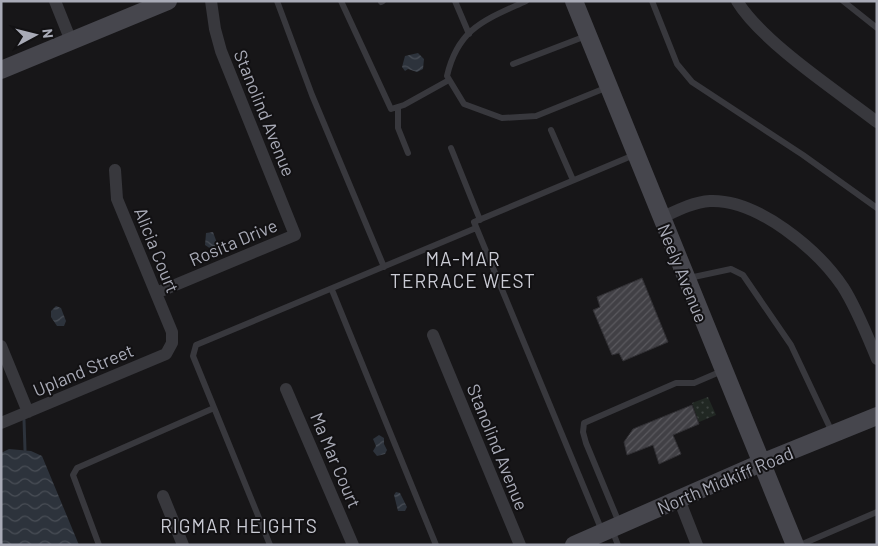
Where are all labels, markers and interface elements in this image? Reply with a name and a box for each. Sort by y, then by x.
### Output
north arrow [10,10,60,60]
text: N [39,28,57,39]
street label: Stanolind Avenue [230,46,300,180]
street label: Alicia Court [130,204,184,296]
street label: Rosita Drive [186,214,280,270]
street label: Neely Avenue [653,220,713,326]
district label: MA-MAR TERRACE WEST [390,247,536,292]
street label: Upland Street [29,339,137,401]
street label: Stanolind Avenue [463,380,533,514]
street label: Ma Mar Court [306,409,366,511]
street label: North Midkiff Road [654,441,796,519]
district label: RIGMAR HEIGHTS [160,514,318,537]

